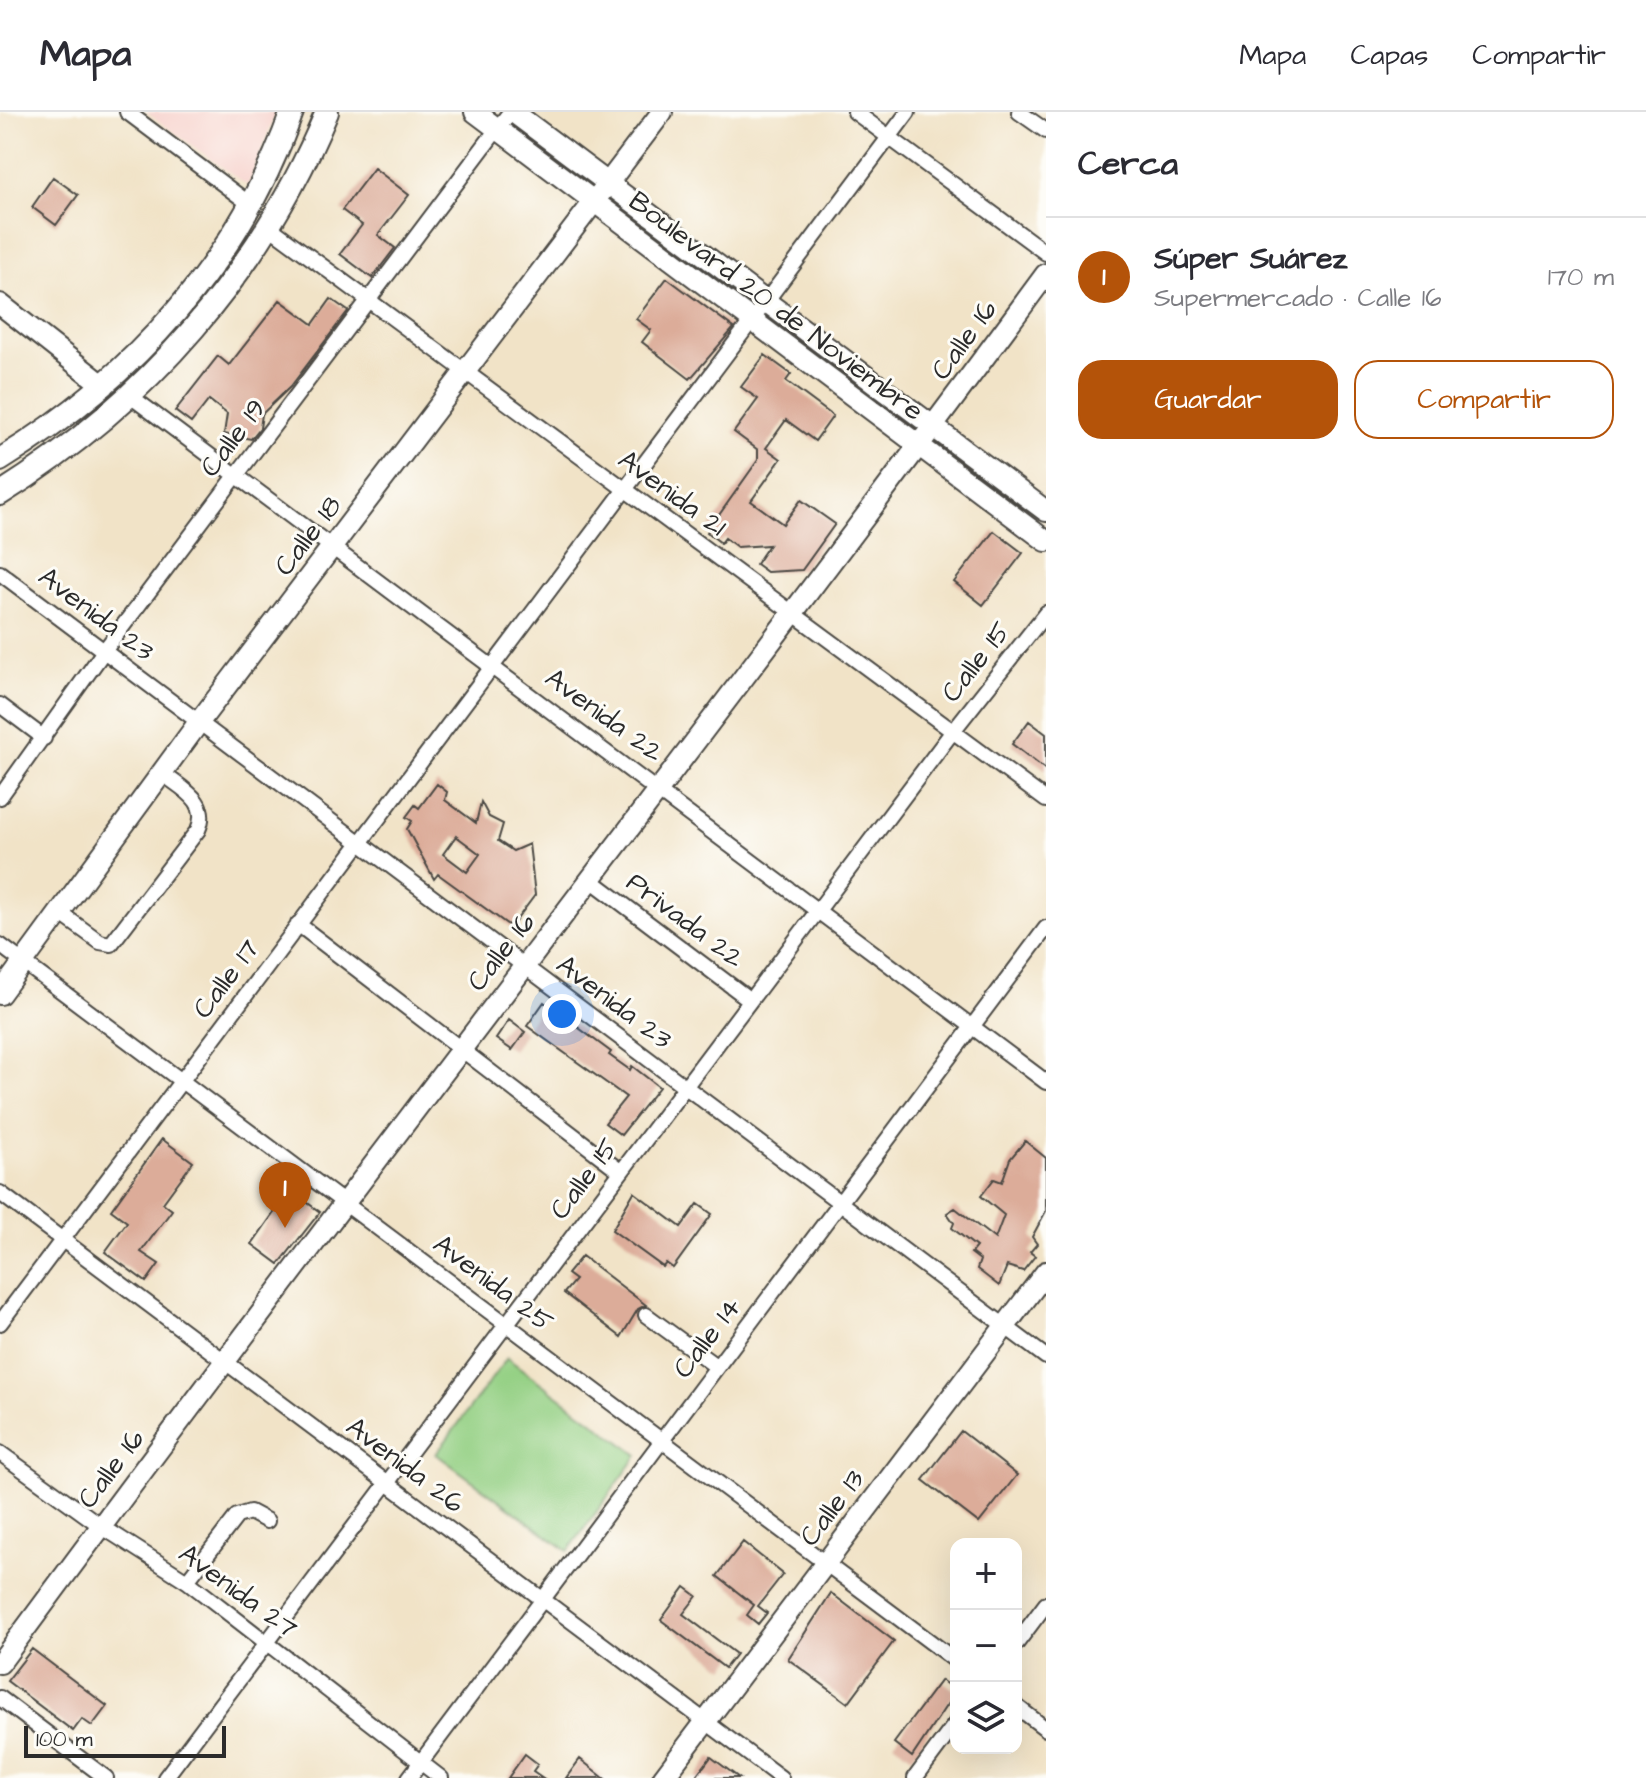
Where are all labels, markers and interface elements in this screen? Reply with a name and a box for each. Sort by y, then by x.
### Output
text: Mapa [40,29,131,81]
text: Mapa [1239,36,1306,75]
text: Capas [1350,36,1428,75]
text: Compartir [1472,36,1606,75]
text: Cerca [1078,140,1178,188]
street label: Boulevard 20 de Noviembre [621,182,932,430]
text: Súper Suárez [1154,238,1347,280]
text: 1 [1102,259,1106,295]
text: 170 m [1548,259,1614,295]
text: Supermercado · Calle 16 [1154,280,1441,316]
street label: Calle 16 [922,292,1007,388]
button: Guardar [1078,360,1338,439]
button: Compartir [1354,360,1614,439]
street label: Calle 19 [191,391,275,485]
street label: Avenida 21 [610,441,735,546]
street label: Calle 18 [265,488,351,584]
street label: Avenida 23 [30,558,162,671]
street label: Calle 15 [932,613,1020,710]
street label: Avenida 22 [537,659,671,771]
street label: Privada 22 [618,863,752,977]
street label: Calle 16 [458,904,544,1000]
street label: Calle 17 [184,931,269,1027]
street label: Avenida 23 [548,946,680,1059]
your location [542,994,582,1034]
street label: Calle 15 [541,1130,628,1228]
pin: 1 [259,1162,311,1228]
street label: Avenida 25 [425,1225,561,1341]
street label: Calle 14 [664,1289,750,1386]
street label: Avenida 26 [338,1408,472,1523]
street label: Calle 16 [68,1421,154,1517]
street label: Calle 13 [790,1461,874,1554]
street label: Avenida 27 [170,1535,306,1648]
map controls [950,1538,1022,1754]
button: + [950,1538,1022,1610]
button: − [950,1610,1022,1682]
button: layers [950,1682,1022,1754]
scale bar [24,1722,226,1758]
text: 100 m [36,1724,93,1755]

